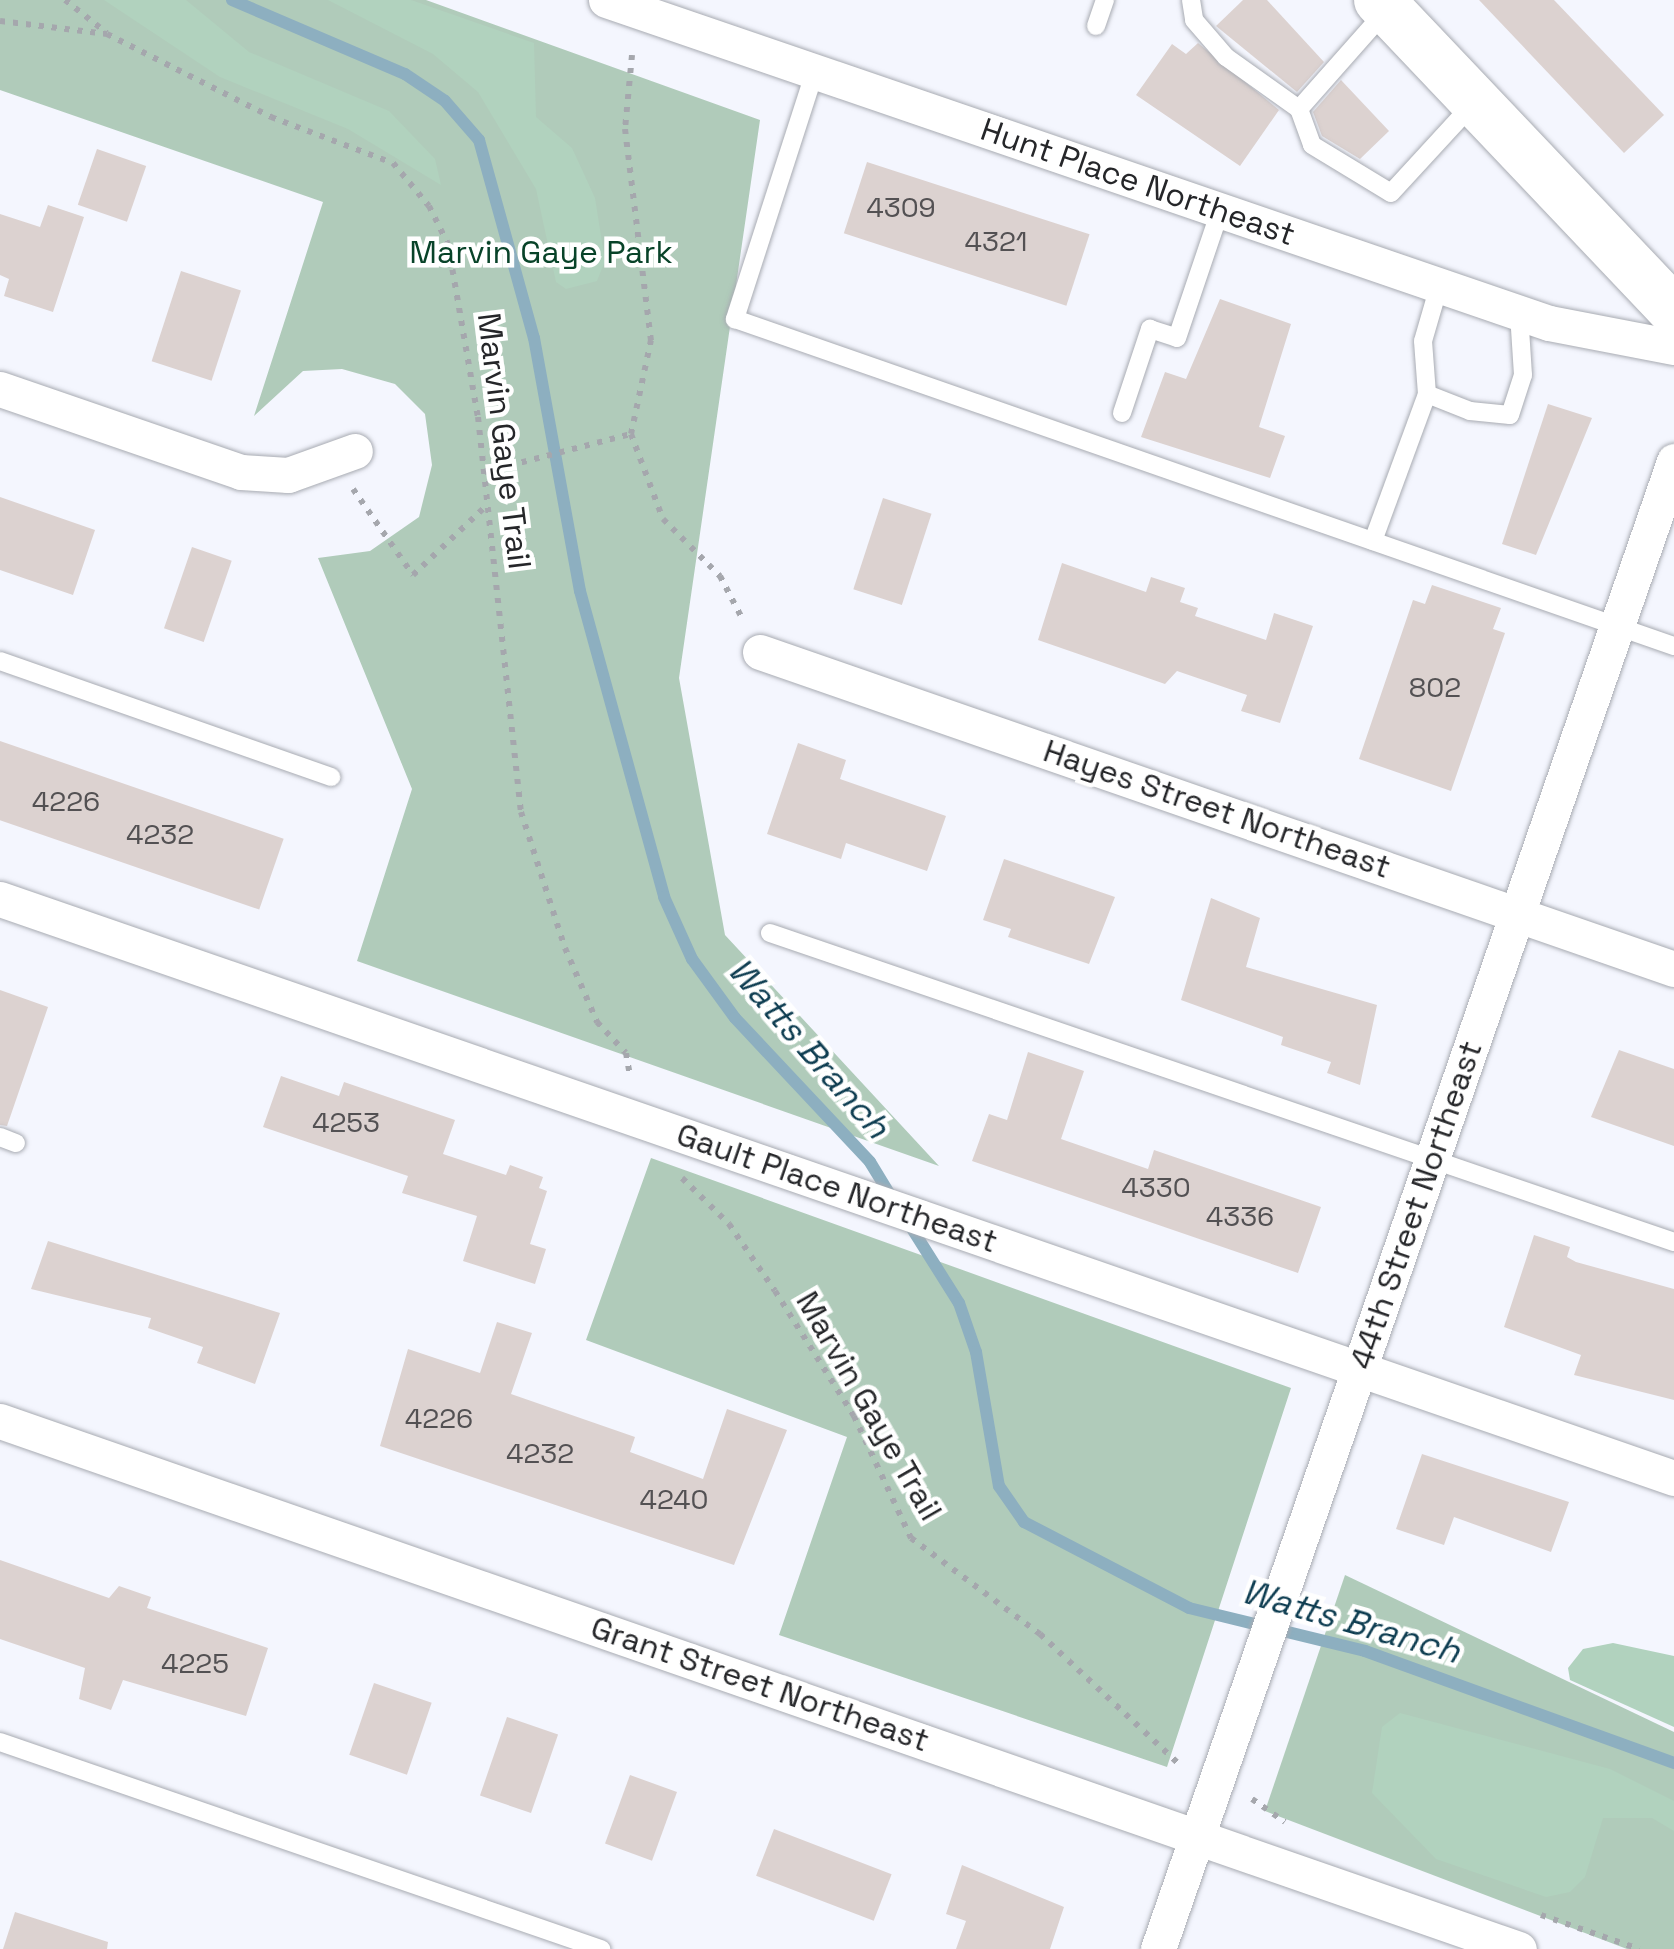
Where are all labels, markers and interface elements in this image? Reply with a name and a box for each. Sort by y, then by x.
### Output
street label: Hunt Place Northeast [976,110,1300,254]
house number: 4309 [866,190,936,224]
house number: 4321 [965,224,1027,258]
park label: Marvin Gaye Park [409,233,673,271]
street label: Marvin Gaye Trail [469,310,539,572]
house number: 802 [1409,670,1461,704]
street label: Hayes Street Northeast [1038,732,1396,886]
house number: 4226 [32,784,100,818]
house number: 4232 [126,817,194,851]
water label: Watts Branch [719,949,899,1147]
street label: 44th Street Northeast [1342,1036,1490,1374]
house number: 4253 [312,1105,380,1139]
street label: Gault Place Northeast [672,1115,1002,1261]
house number: 4330 [1121,1170,1191,1204]
house number: 4336 [1206,1199,1274,1233]
street label: Marvin Gaye Trail [788,1284,950,1528]
house number: 4226 [405,1401,473,1435]
house number: 4232 [506,1436,574,1470]
house number: 4240 [639,1482,709,1516]
water label: Watts Branch [1237,1570,1465,1672]
street label: Grant Street Northeast [586,1608,934,1760]
house number: 4225 [161,1646,229,1680]

